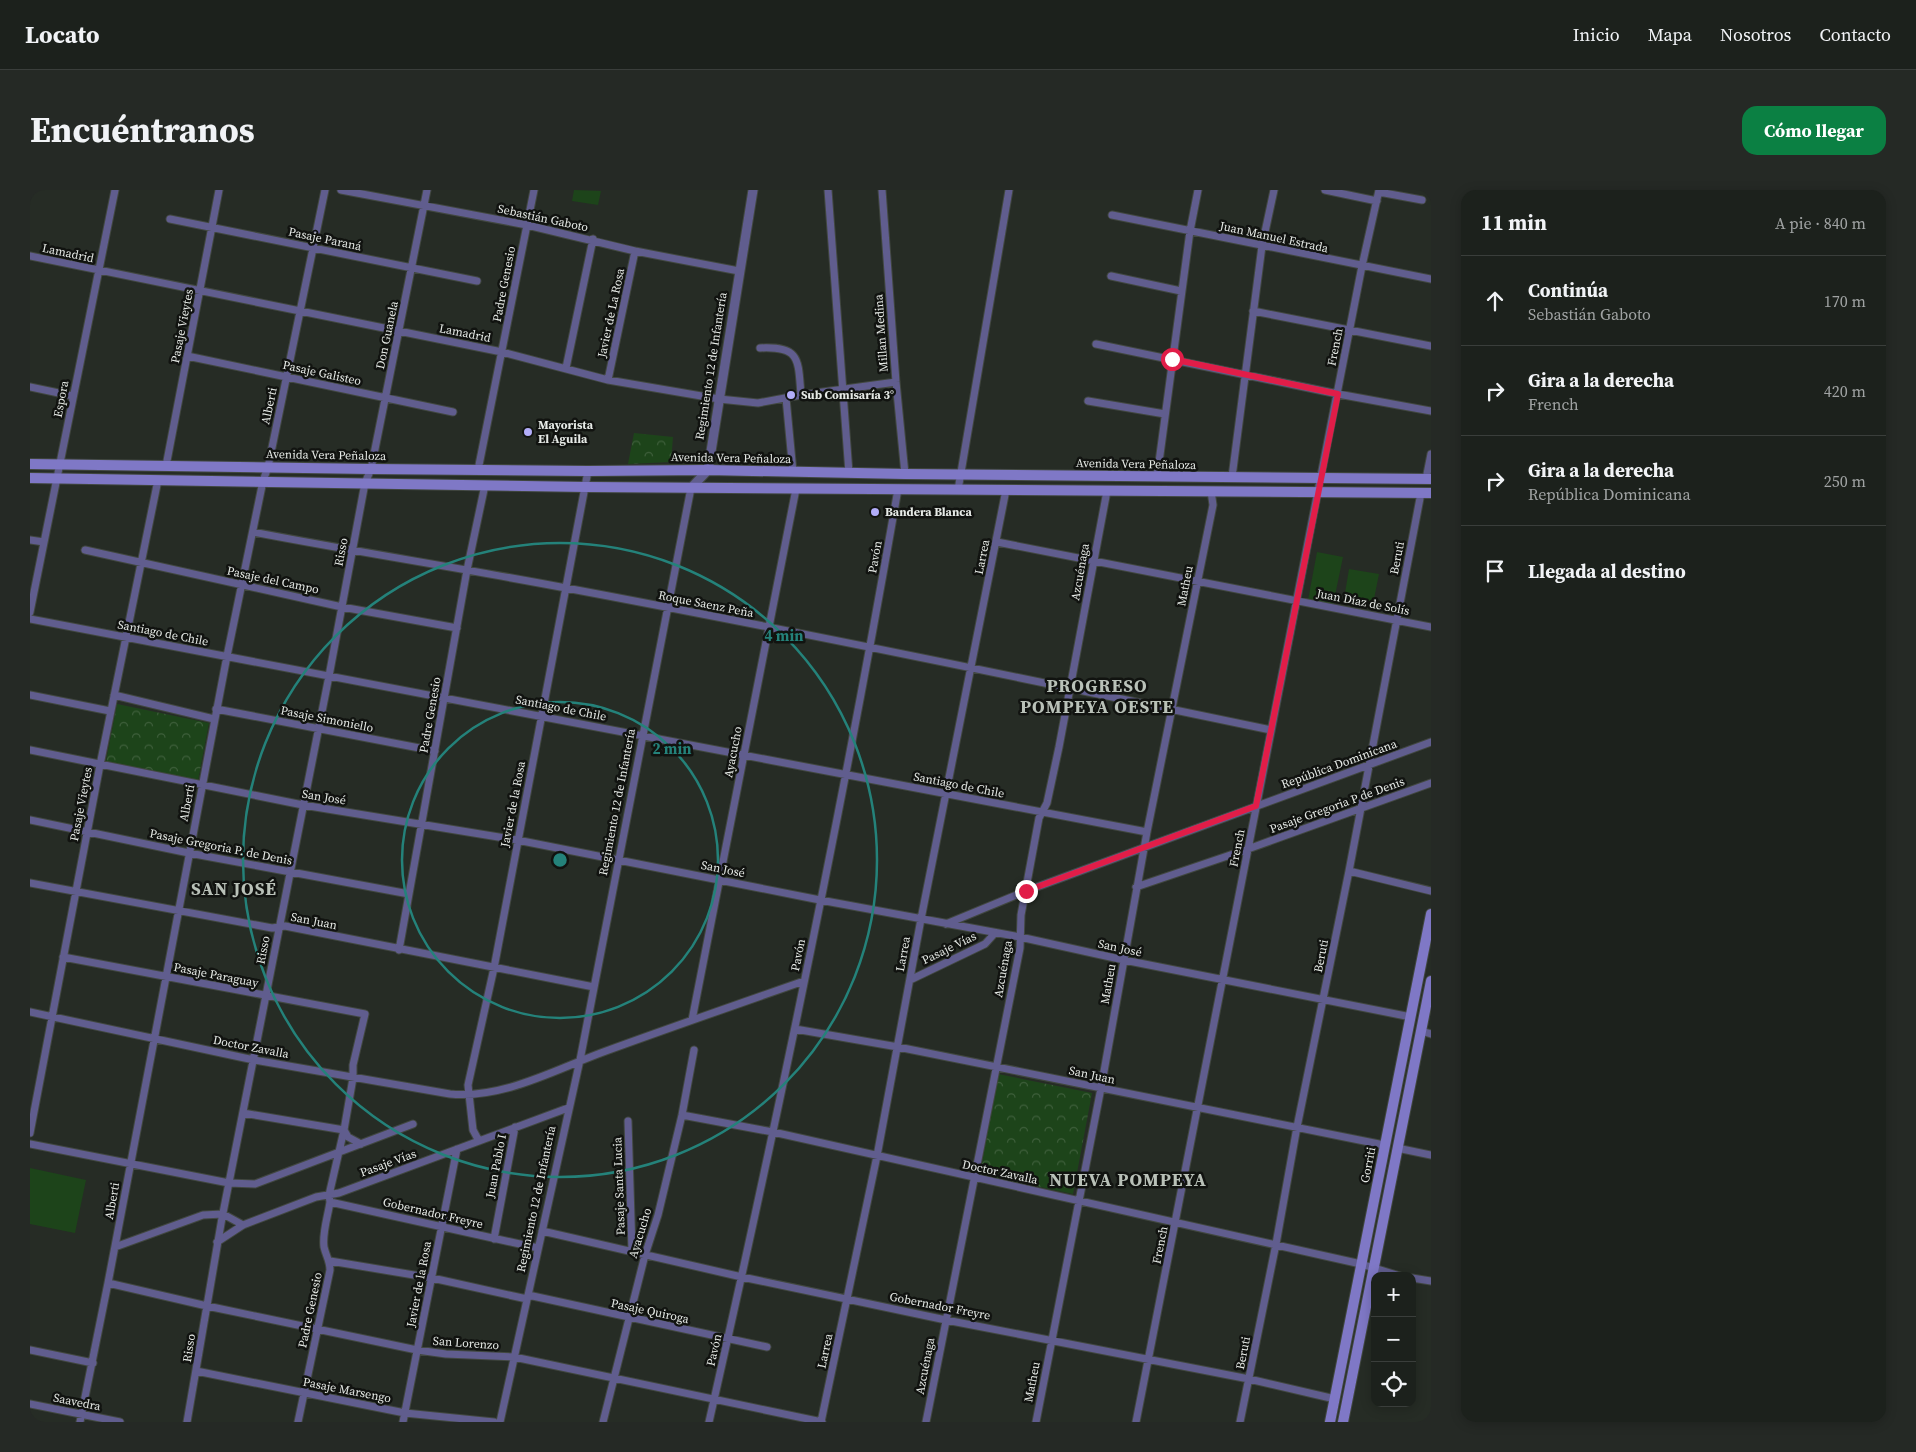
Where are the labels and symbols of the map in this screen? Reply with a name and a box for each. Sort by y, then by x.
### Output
street label: Sebastián Gaboto [496,201,590,235]
street label: Juan Manuel Estrada [1217,217,1331,256]
street label: Pasaje Paraná [287,223,364,255]
street label: Lamadrid [41,240,95,266]
street label: Padre Genesio [489,244,519,323]
street label: Javier de La Rosa [594,266,628,360]
street label: Pasaje Vieytes [167,288,197,364]
street label: Regimiento 12 de Infantería [691,290,731,441]
street label: Millan Medina [870,293,892,372]
street label: Don Guanela [372,299,402,371]
street label: Lamadrid [438,320,492,346]
street label: French [1324,327,1346,367]
route start [1161,348,1184,371]
street label: Pasaje Galisteo [281,357,363,389]
street label: Espora [50,378,73,419]
street label: Alberti [257,386,281,426]
place label: Sub Comisaría 3° [801,387,894,403]
marker: Sub Comisaría 3° [785,389,797,401]
place label: Mayorista El Aguila [538,417,594,447]
marker: Mayorista El Aguila [522,426,534,438]
street label: Avenida Vera Peñaloza [266,446,387,464]
street label: Avenida Vera Peñaloza [671,449,792,467]
street label: Avenida Vera Peñaloza [1076,455,1197,473]
place label: Bandera Blanca [885,504,972,520]
marker: Bandera Blanca [869,506,881,518]
street label: Risso [330,536,352,567]
street label: Larrea [971,537,993,576]
street label: Pavón [864,540,886,574]
street label: Beruti [1386,540,1408,576]
street label: Azcuénaga [1067,541,1093,602]
street label: Pasaje del Campo [225,562,321,598]
street label: Matheu [1173,564,1197,608]
street label: Juan Díaz de Solís [1314,585,1411,619]
street label: Roque Saenz Peña [657,587,756,621]
street label: Santiago de Chile [116,616,210,650]
text: 4 min [765,625,803,646]
district label: PROGRESO POMPEYA OESTE [1020,673,1174,719]
street label: Padre Genesio [415,675,445,754]
street label: Santiago de Chile [514,691,608,725]
street label: Pasaje Simoniello [279,702,375,736]
street label: Ayacucho [720,725,746,779]
street label: Regimiento 12 de Infantería [595,726,639,877]
street label: República Dominicana [1279,735,1400,792]
text: 2 min [653,738,691,759]
street label: Javier de la Rosa [497,759,529,849]
street label: Pasaje Vieytes [66,766,96,842]
street label: Santiago de Chile [912,768,1006,802]
street label: Pasaje Gregoria P de Denis [1267,773,1407,837]
street label: Alberti [176,783,198,823]
street label: San José [301,786,347,808]
street label: Pasaje Gregoria P. de Denis [148,825,294,869]
street label: French [1226,828,1248,868]
centre of rings [551,851,569,869]
street label: San José [700,857,746,881]
district label: SAN JOSÉ [191,876,277,901]
route end [1015,880,1038,903]
street label: San Juan [290,909,338,933]
street label: Pasaje Vías [919,928,979,968]
street label: Risso [252,934,274,965]
street label: Larrea [892,934,914,973]
street label: San José [1097,936,1143,960]
street label: Pavón [787,937,809,973]
street label: Azcuénaga [990,938,1016,999]
street label: Beruti [1310,938,1332,974]
street label: Pasaje Paraguay [172,959,261,991]
street label: Matheu [1097,962,1119,1006]
street label: Doctor Zavalla [212,1032,291,1062]
street label: San Juan [1067,1062,1117,1088]
street label: Regimiento 12 de Infantería [513,1124,560,1274]
street label: Juan Pablo I [482,1133,510,1200]
street label: Pasaje Santa Lucia [609,1136,629,1235]
street label: Pasaje Vías [358,1145,418,1181]
street label: Gorriti [1357,1145,1379,1184]
street label: Doctor Zavalla [961,1156,1040,1188]
district label: NUEVA POMPEYA [1049,1167,1207,1192]
street label: Alberti [101,1181,123,1221]
street label: Gobernador Freyre [381,1194,485,1232]
street label: Ayacucho [625,1206,655,1260]
street label: French [1149,1225,1171,1265]
street label: Javier de la Rosa [403,1239,435,1329]
street label: Padre Genesio [294,1270,326,1349]
street label: Gobernador Freyre [888,1288,992,1324]
street label: Pasaje Quiroga [609,1295,691,1327]
street label: Larrea [814,1331,837,1370]
street label: Risso [179,1332,199,1363]
street label: Pavón [703,1332,725,1368]
street label: San Lorenzo [432,1333,500,1353]
street label: Azcuénaga [912,1335,939,1396]
street label: Beruti [1232,1335,1254,1371]
street label: Matheu [1020,1360,1044,1404]
street label: Pasaje Marsengo [301,1374,393,1406]
street label: Saavedra [52,1390,103,1415]

